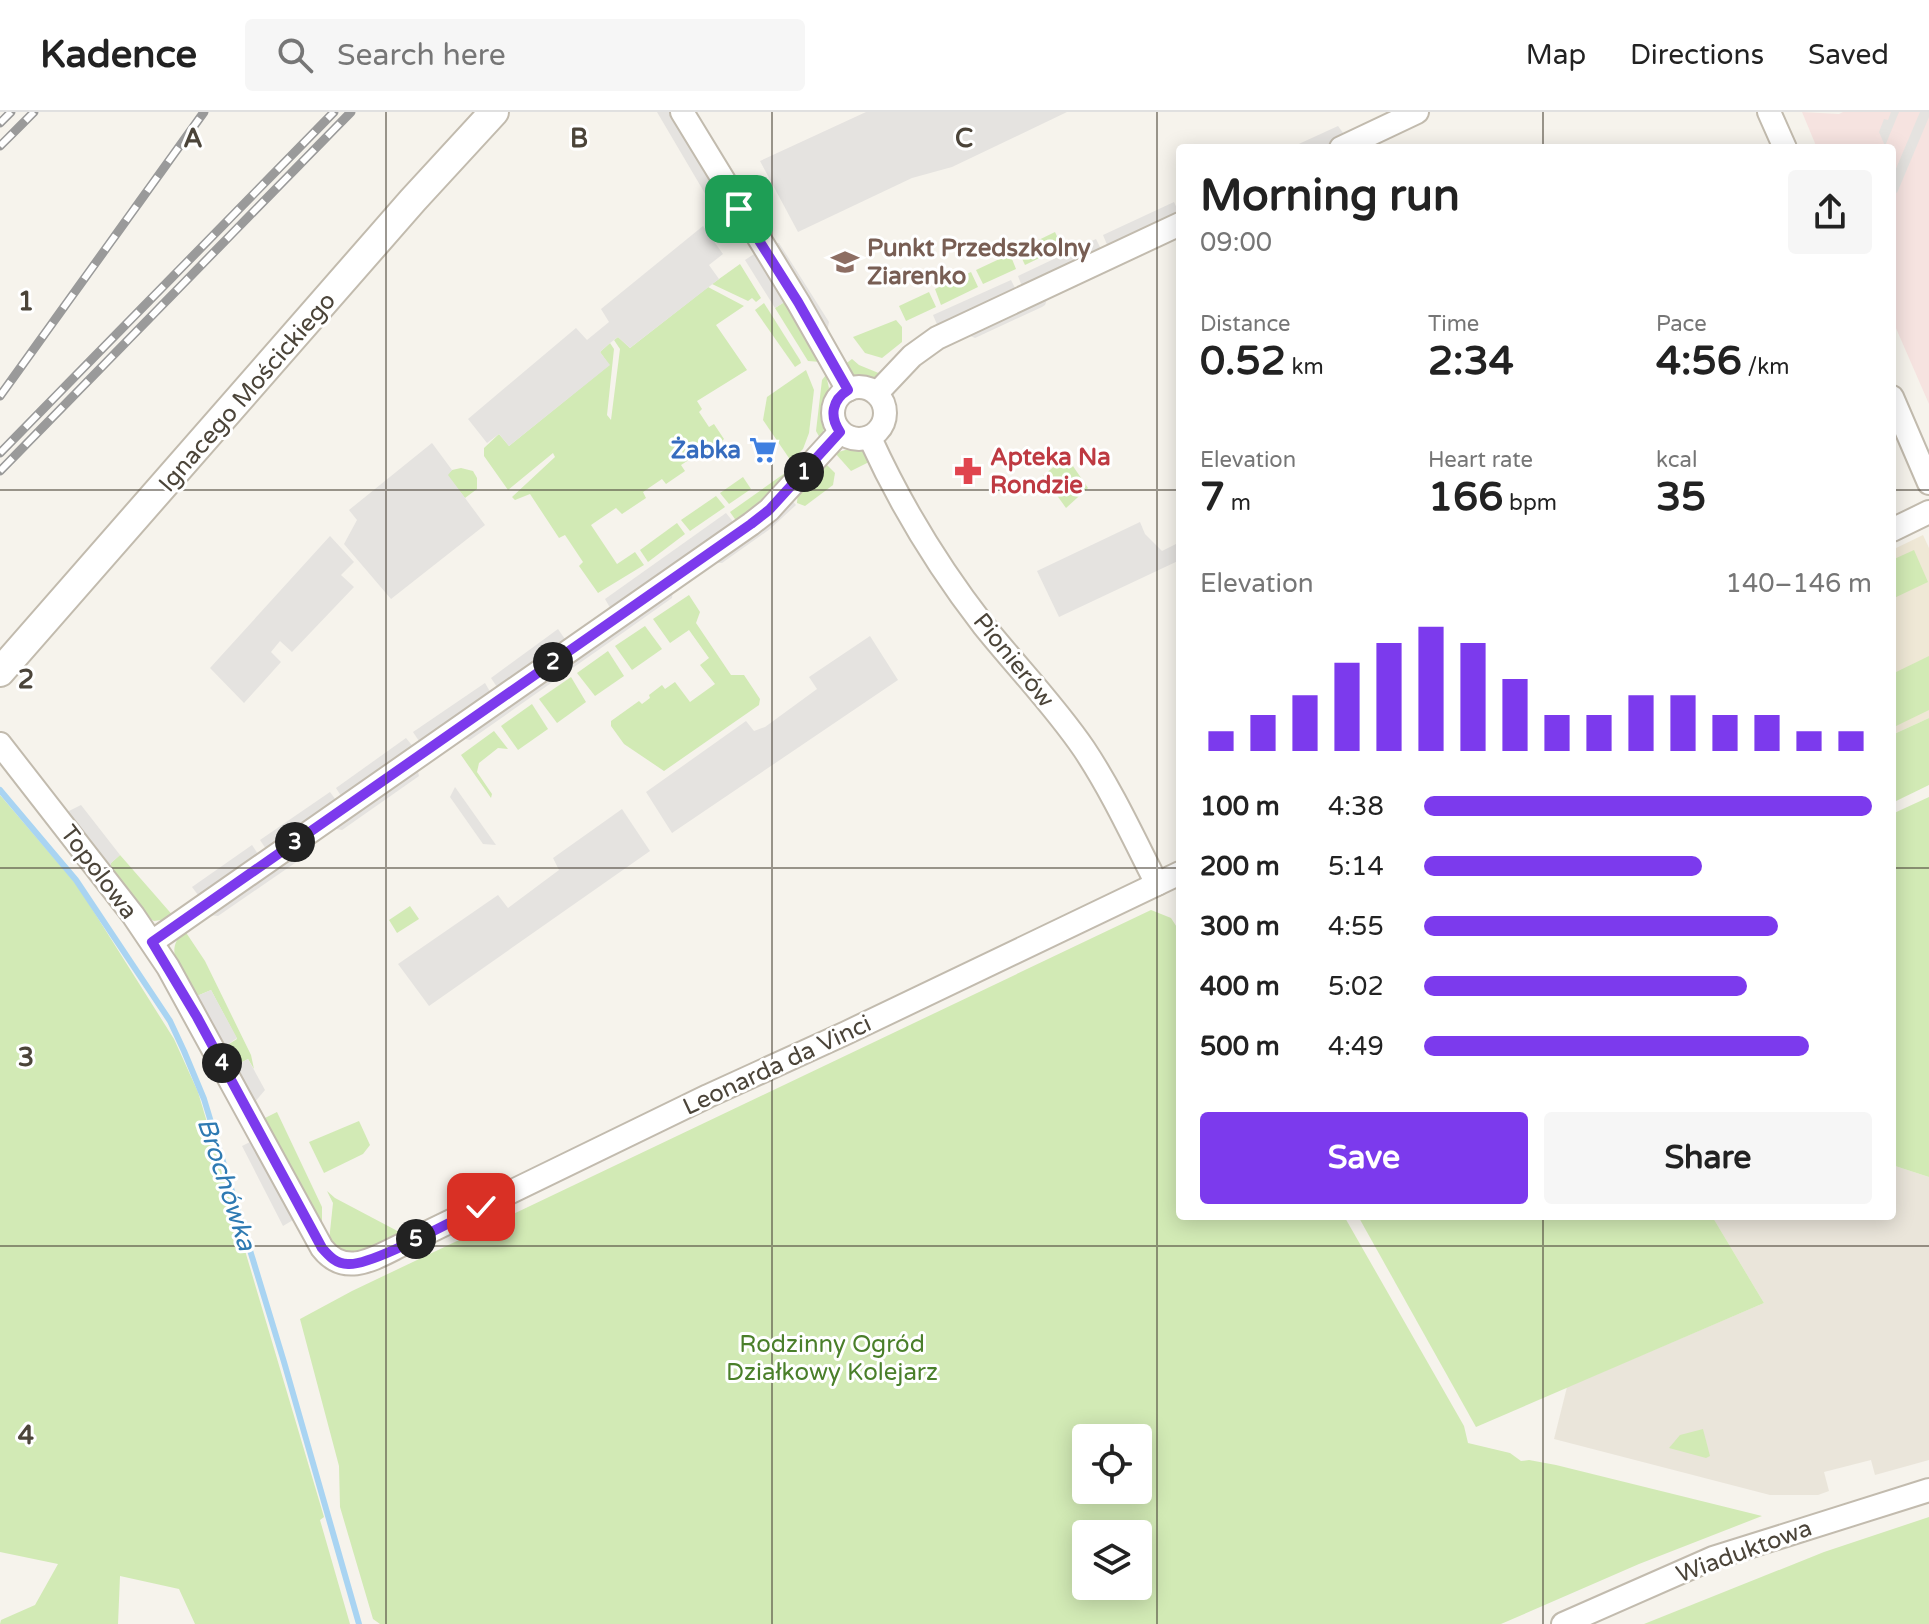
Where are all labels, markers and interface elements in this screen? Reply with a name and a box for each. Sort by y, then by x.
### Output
search box [245,19,805,91]
text: Kadence [40,32,197,78]
icon: search [273,33,317,77]
text: Search here [337,37,506,74]
text: Map [1526,38,1586,72]
text: Directions [1630,38,1764,72]
text: Saved [1808,38,1889,72]
text: A [183,123,203,154]
text: B [570,123,588,154]
text: C [955,123,973,154]
text: Morning run [1200,170,1460,223]
button: share [1788,170,1872,254]
pin [705,175,773,243]
icon: arrive [717,187,761,231]
text: 09:00 [1200,227,1272,258]
place label: Punkt Przedszkolny Ziarenko [867,234,1091,291]
school or university icon: Punkt Przedszkolny Ziarenko [830,247,860,277]
text: 1 [18,286,34,317]
street label: Ignacego Mościckiego [153,287,342,498]
text: Distance [1200,311,1291,337]
text: Time [1428,311,1479,337]
text: Pace [1656,311,1707,337]
text: 0.52 [1200,337,1286,385]
text: 2:34 [1428,337,1514,385]
text: 4:56 [1656,337,1742,385]
text: km [1286,354,1324,380]
text: /km [1742,354,1789,380]
supermarket icon: Żabka [748,435,778,465]
place label: Żabka [671,436,741,465]
place label: Apteka Na Rondzie [990,443,1111,500]
text: Elevation [1200,447,1296,473]
text: Heart rate [1428,447,1533,473]
text: kcal [1656,447,1697,473]
pin: 1 [784,452,824,492]
pharmacy icon: Apteka Na Rondzie [953,456,983,486]
text: 1 [797,459,811,485]
text: 7 [1200,473,1225,521]
text: 166 [1428,473,1503,521]
text: 35 [1656,473,1706,521]
text: m [1225,490,1251,516]
text: bpm [1503,490,1557,516]
text: Elevation [1200,568,1314,599]
text: 140–146 m [1726,568,1872,599]
street label: Pionierów [967,607,1060,713]
pin: 2 [533,642,573,682]
text: 2 [546,649,560,675]
text: 2 [18,664,34,695]
text: 100 m [1200,791,1280,822]
text: 4:38 [1328,791,1384,822]
street label: Topolowa [54,820,143,925]
pin: 3 [275,822,315,862]
text: 3 [288,829,302,855]
text: 200 m [1200,851,1280,882]
text: 5:14 [1328,851,1384,882]
text: 300 m [1200,911,1280,942]
text: 4:55 [1328,911,1384,942]
text: 400 m [1200,971,1280,1002]
text: 5:02 [1328,971,1384,1002]
street label: Leonarda da Vinci [678,1009,876,1122]
text: 500 m [1200,1031,1280,1062]
text: 4:49 [1328,1031,1384,1062]
text: 3 [18,1042,34,1073]
pin: 4 [202,1043,242,1083]
text: 4 [215,1050,229,1076]
button: Save [1200,1112,1528,1204]
button: Share [1544,1112,1872,1204]
water label: Brochówka [191,1114,263,1256]
pin [447,1173,515,1241]
icon: check [459,1185,503,1229]
pin: 5 [396,1219,436,1259]
text: 5 [409,1226,423,1252]
park label: Rodzinny Ogród Działkowy Kolejarz [726,1330,938,1387]
text: 4 [18,1420,34,1451]
map controls [1072,1424,1152,1600]
button: locate [1072,1424,1152,1504]
street label: Wiaduktowa [1672,1514,1816,1589]
button: layers [1072,1520,1152,1600]

